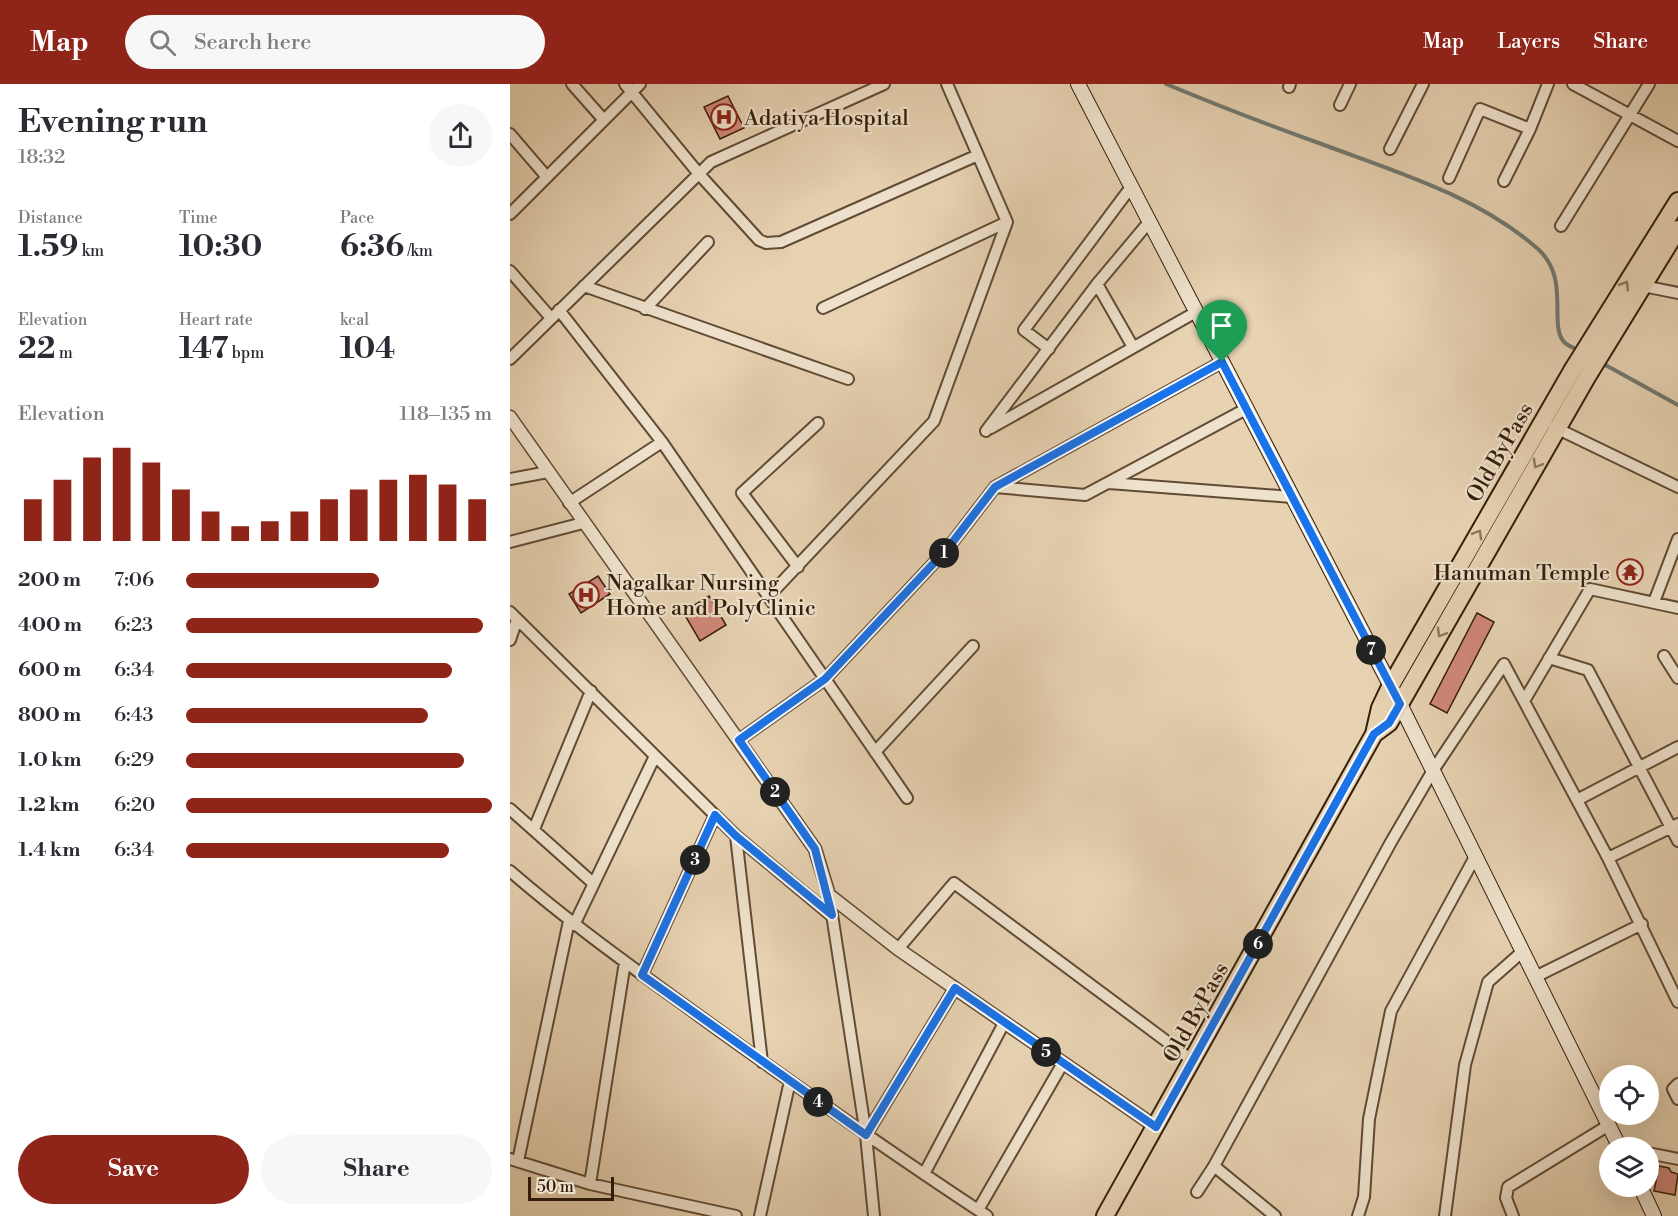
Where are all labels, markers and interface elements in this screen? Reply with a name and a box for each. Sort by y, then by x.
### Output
search box [125,15,545,69]
text: Map [30,25,89,60]
icon: search [146,26,179,59]
text: Search here [194,29,311,56]
text: Map [1423,29,1464,55]
text: Layers [1497,29,1560,55]
text: Share [1593,29,1648,55]
text: Evening run [18,102,207,143]
hospital icon: Adatiya Hospital [709,102,739,132]
button: share [429,104,492,167]
place label: Adatiya Hospital [743,105,909,132]
text: 18:32 [18,145,65,170]
text: Distance [18,208,83,228]
text: Time [179,208,218,228]
text: Pace [340,208,374,228]
text: 1.59 [18,228,78,266]
text: 10:30 [179,228,262,266]
text: 6:36 [340,228,404,266]
text: km [78,241,104,261]
text: /km [404,241,433,261]
one-way arrow [1617,281,1629,291]
pin [1196,300,1247,362]
icon: arrive [1205,309,1238,342]
text: Elevation [18,310,87,330]
text: Heart rate [179,310,253,330]
text: kcal [340,310,369,330]
text: 22 [18,330,56,368]
text: 147 [179,330,229,368]
text: 104 [340,330,395,368]
text: m [56,343,73,363]
text: bpm [229,343,264,363]
street label: Old ByPass [1461,398,1540,507]
text: Elevation [18,402,105,427]
text: 118–135 m [399,402,492,427]
one-way arrow [1533,458,1544,468]
one-way arrow [1471,530,1482,540]
pin: 1 [929,538,959,568]
text: 1 [940,543,948,563]
temple icon: Hanuman Temple [1615,557,1645,587]
place label: Hanuman Temple [1433,560,1610,587]
text: 200 m [18,568,81,593]
text: 7:06 [114,568,154,593]
place label: Nagalkar Nursing Home and PolyClinic [606,570,816,622]
hospital icon: Nagalkar Nursing Home and PolyClinic [571,580,601,610]
text: 400 m [18,613,82,638]
text: 6:23 [114,613,153,638]
one-way arrow [1436,627,1448,638]
pin: 7 [1356,635,1386,665]
text: 7 [1366,640,1376,660]
text: 600 m [18,658,81,683]
text: 6:34 [114,658,154,683]
text: 800 m [18,703,81,728]
text: 6:43 [114,703,154,728]
text: 1.0 km [18,748,82,773]
text: 6:29 [114,748,154,773]
pin: 2 [760,777,790,807]
text: 2 [770,782,780,802]
text: 1.2 km [18,793,80,818]
text: 6:20 [114,793,155,818]
text: 1.4 km [18,838,80,863]
text: 6:34 [114,838,154,863]
pin: 3 [680,845,710,875]
text: 3 [690,850,700,870]
pin: 6 [1243,929,1273,959]
text: 6 [1253,934,1263,954]
street label: Old ByPass [1158,958,1235,1068]
pin: 5 [1031,1037,1061,1067]
text: 5 [1041,1042,1051,1062]
map controls [1599,1065,1659,1197]
button: locate [1599,1065,1659,1125]
pin: 4 [803,1087,833,1117]
text: 4 [813,1092,823,1112]
button: Save [18,1135,249,1204]
button: Share [261,1135,492,1204]
button: layers [1599,1137,1659,1197]
scale bar [528,1174,614,1202]
text: 50 m [537,1177,574,1197]

